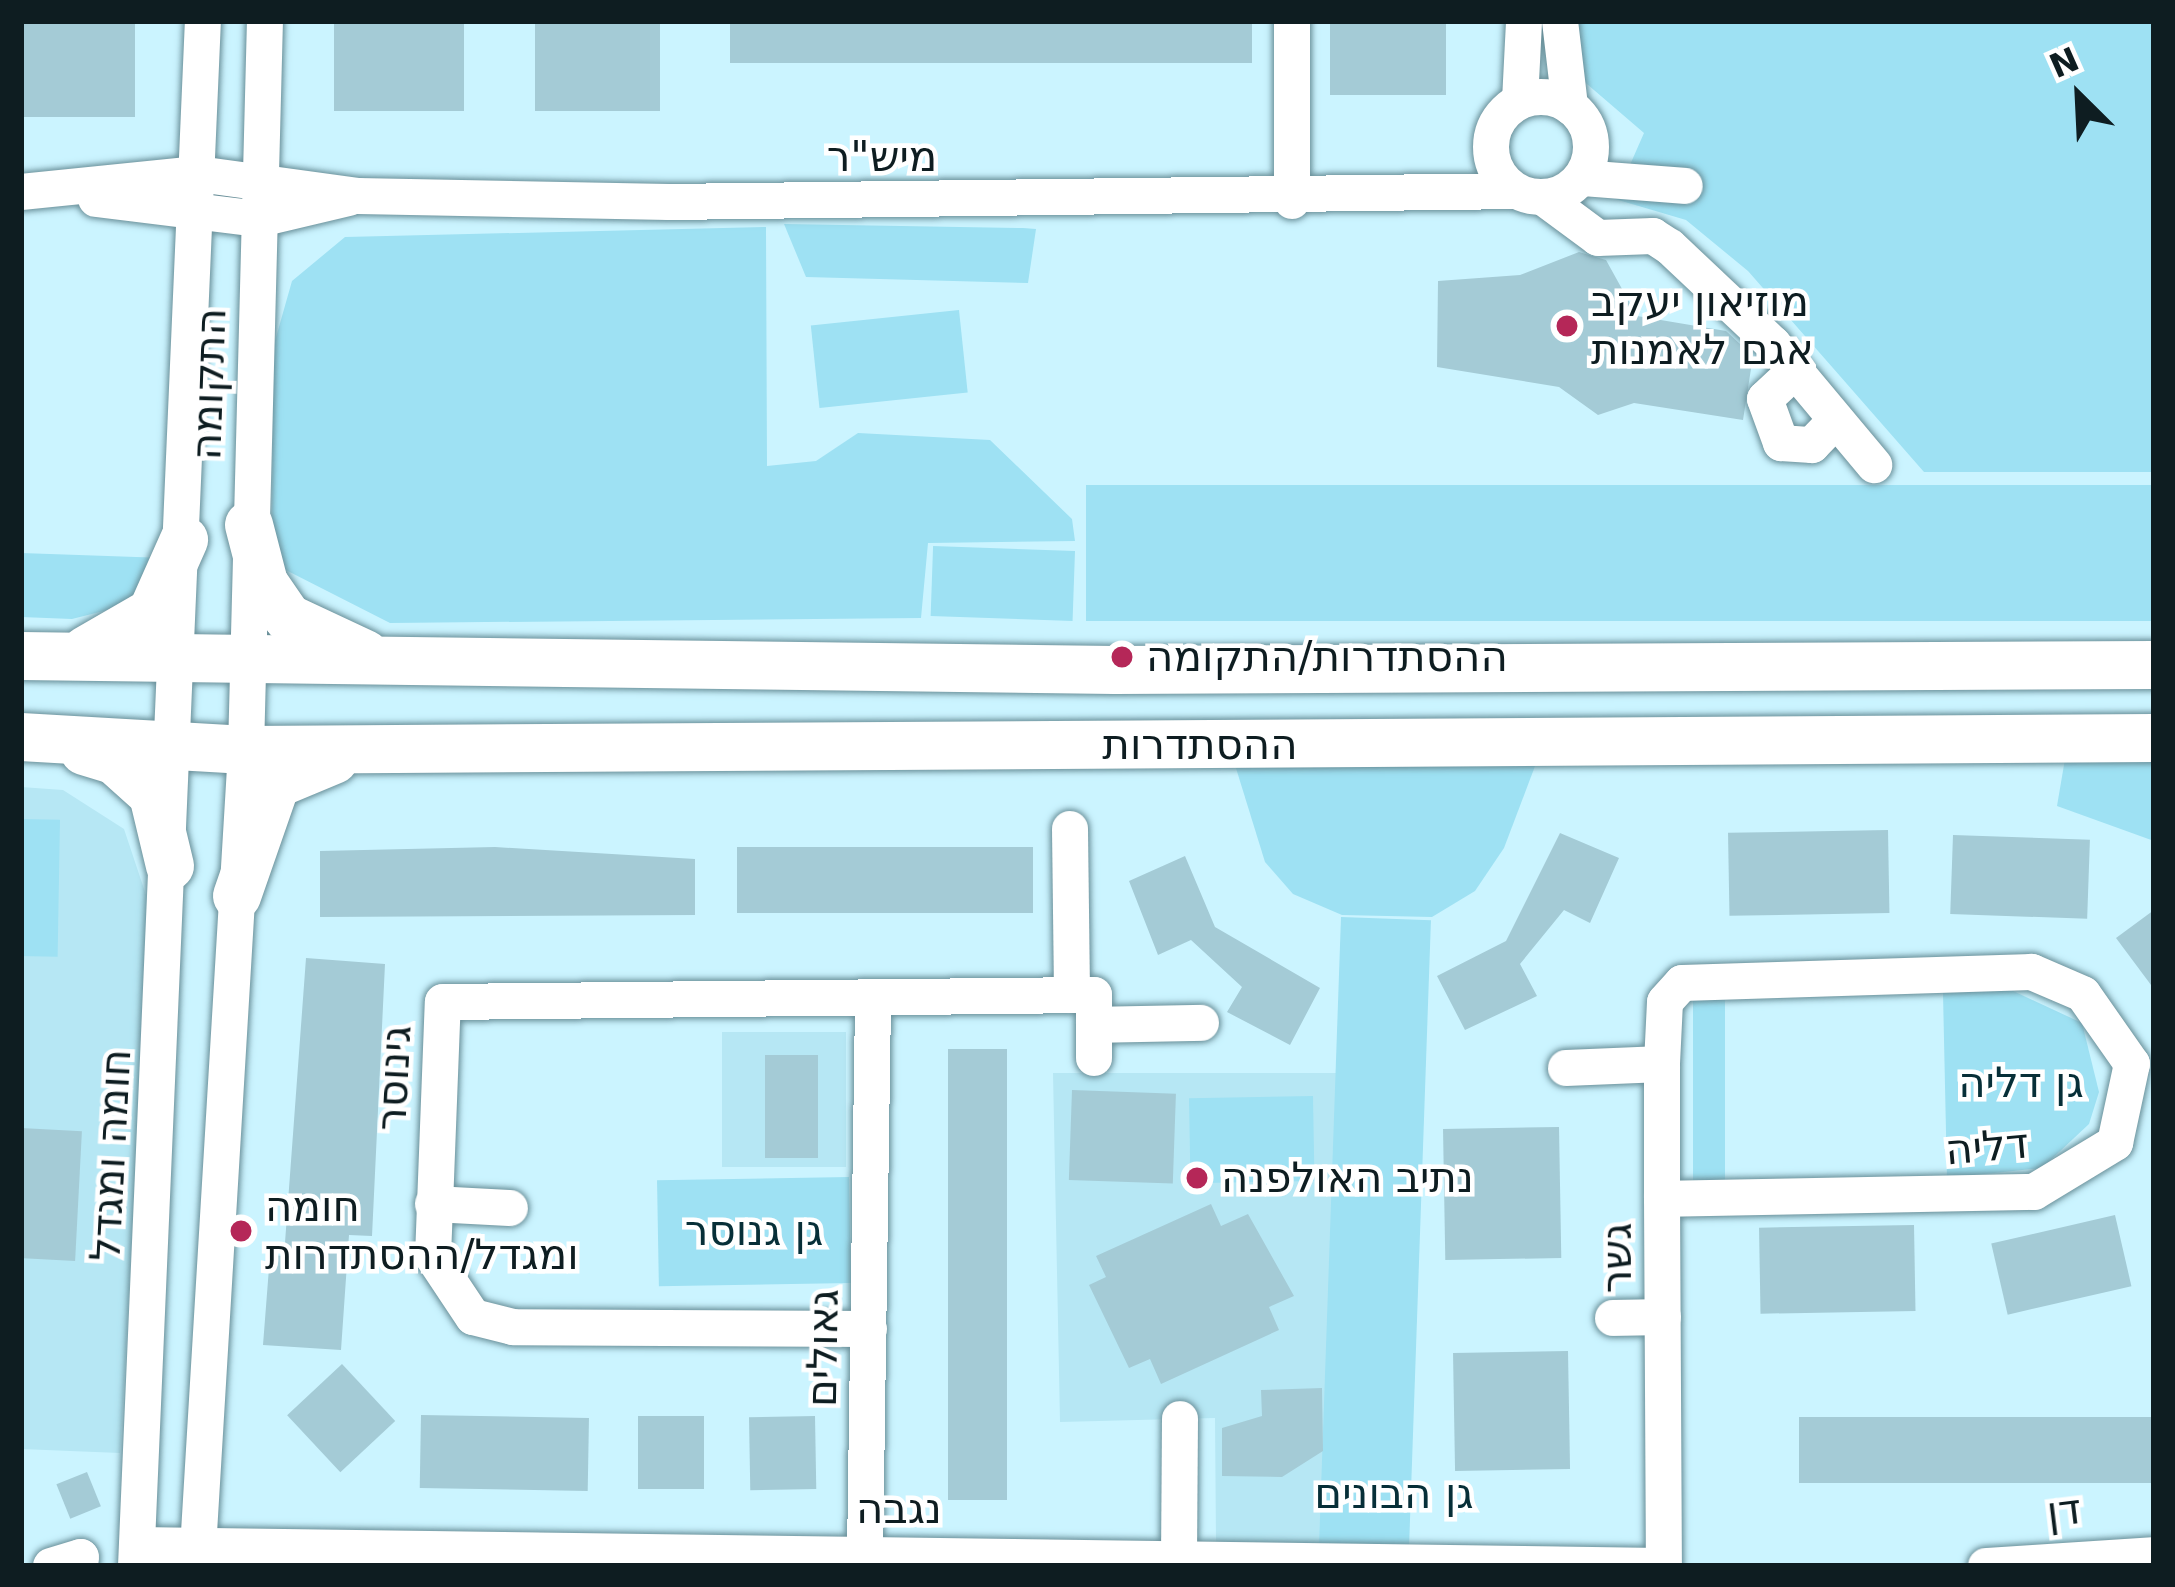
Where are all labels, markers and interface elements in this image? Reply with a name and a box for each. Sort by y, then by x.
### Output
north arrow [2019,36,2139,156]
text: N [2044,39,2085,86]
street label: מיש"ר [827,132,937,182]
place label: מוזיאון יעקב אגם לאמנות [1591,277,1814,376]
street label: התקומה [181,307,237,461]
marker: מוזיאון יעקב אגם לאמנות [1554,313,1580,339]
place label: ההסתדרות/התקומה [1146,632,1508,682]
marker: ההסתדרות/התקומה [1109,644,1135,670]
street label: ההסתדרות [1102,720,1298,770]
street label: גינוסר [366,1024,422,1132]
street label: חומה ומגדל [80,1048,142,1262]
park label: גן דליה [1958,1058,2084,1108]
street label: דליה [1943,1118,2031,1176]
place label: נתיב האולפנה [1221,1153,1474,1203]
marker: נתיב האולפנה [1184,1165,1210,1191]
place label: חומה ומגדל/ההסתדרות [265,1182,579,1280]
park label: גן גנוסר [685,1206,823,1256]
marker: חומה ומגדל/ההסתדרות [228,1218,254,1244]
street label: גשר [1592,1223,1642,1293]
street label: גאולים [797,1289,849,1407]
park label: גן הבונים [1314,1469,1474,1519]
street label: נגבה [856,1484,942,1534]
street label: דן [2044,1484,2084,1538]

